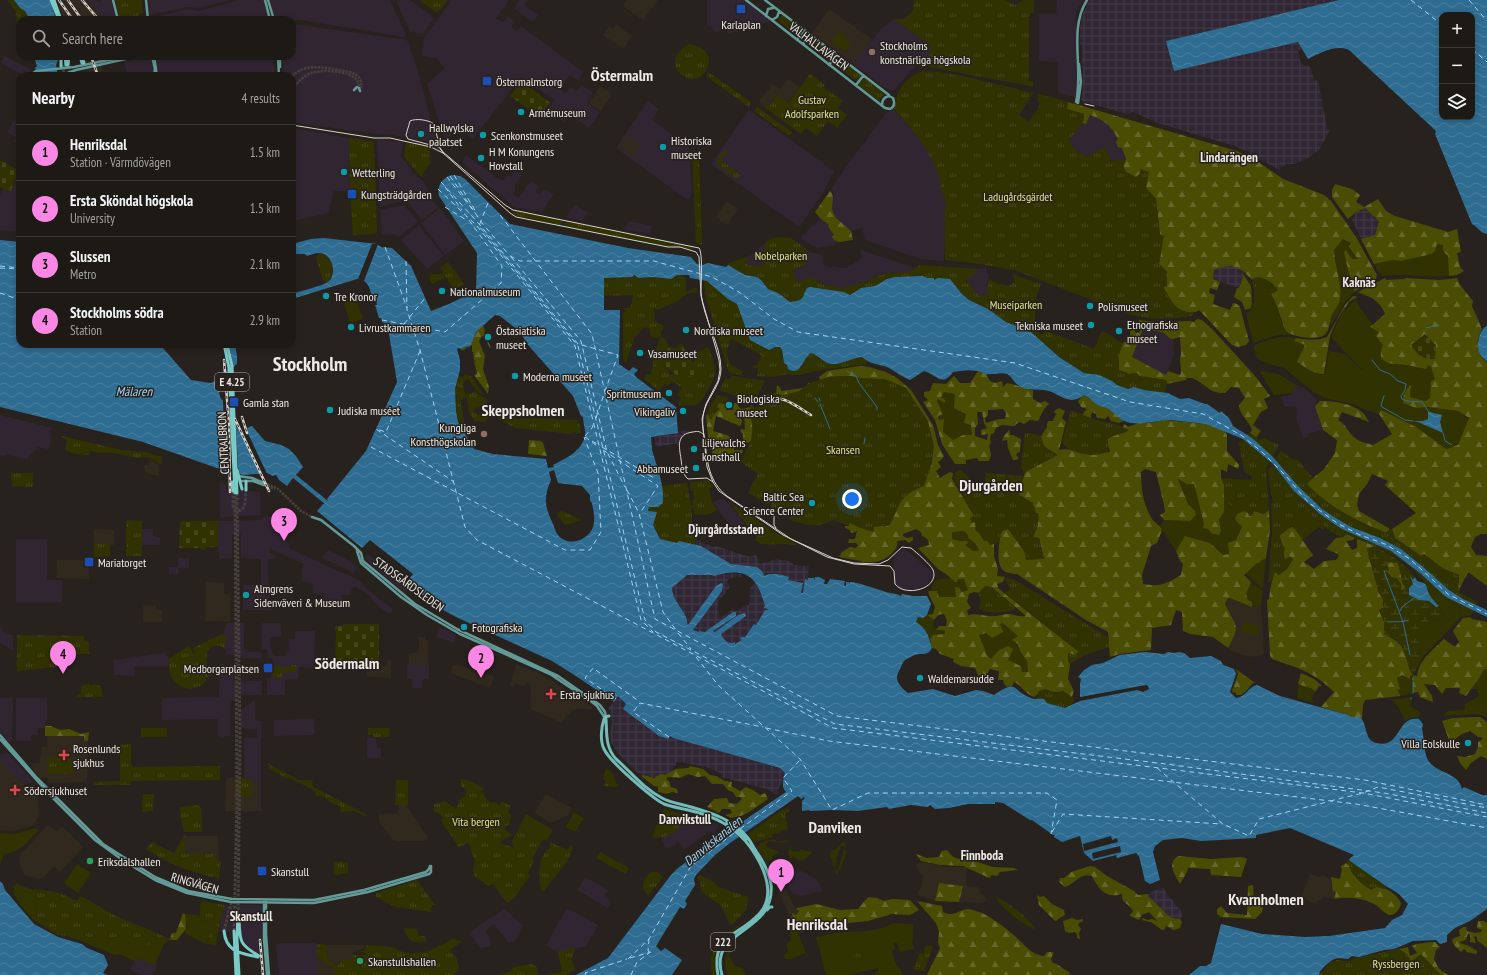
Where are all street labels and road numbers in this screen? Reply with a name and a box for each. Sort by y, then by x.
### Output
street label: VALHALLAVÄGEN [785,18,852,73]
road number: E 4.25 [215,373,249,391]
street label: CENTRALBRON [214,411,232,475]
street label: STADSGÅRDSLEDEN [371,553,447,615]
street label: RINGVÄGEN [169,869,221,897]
road number: 222 [711,933,735,951]

